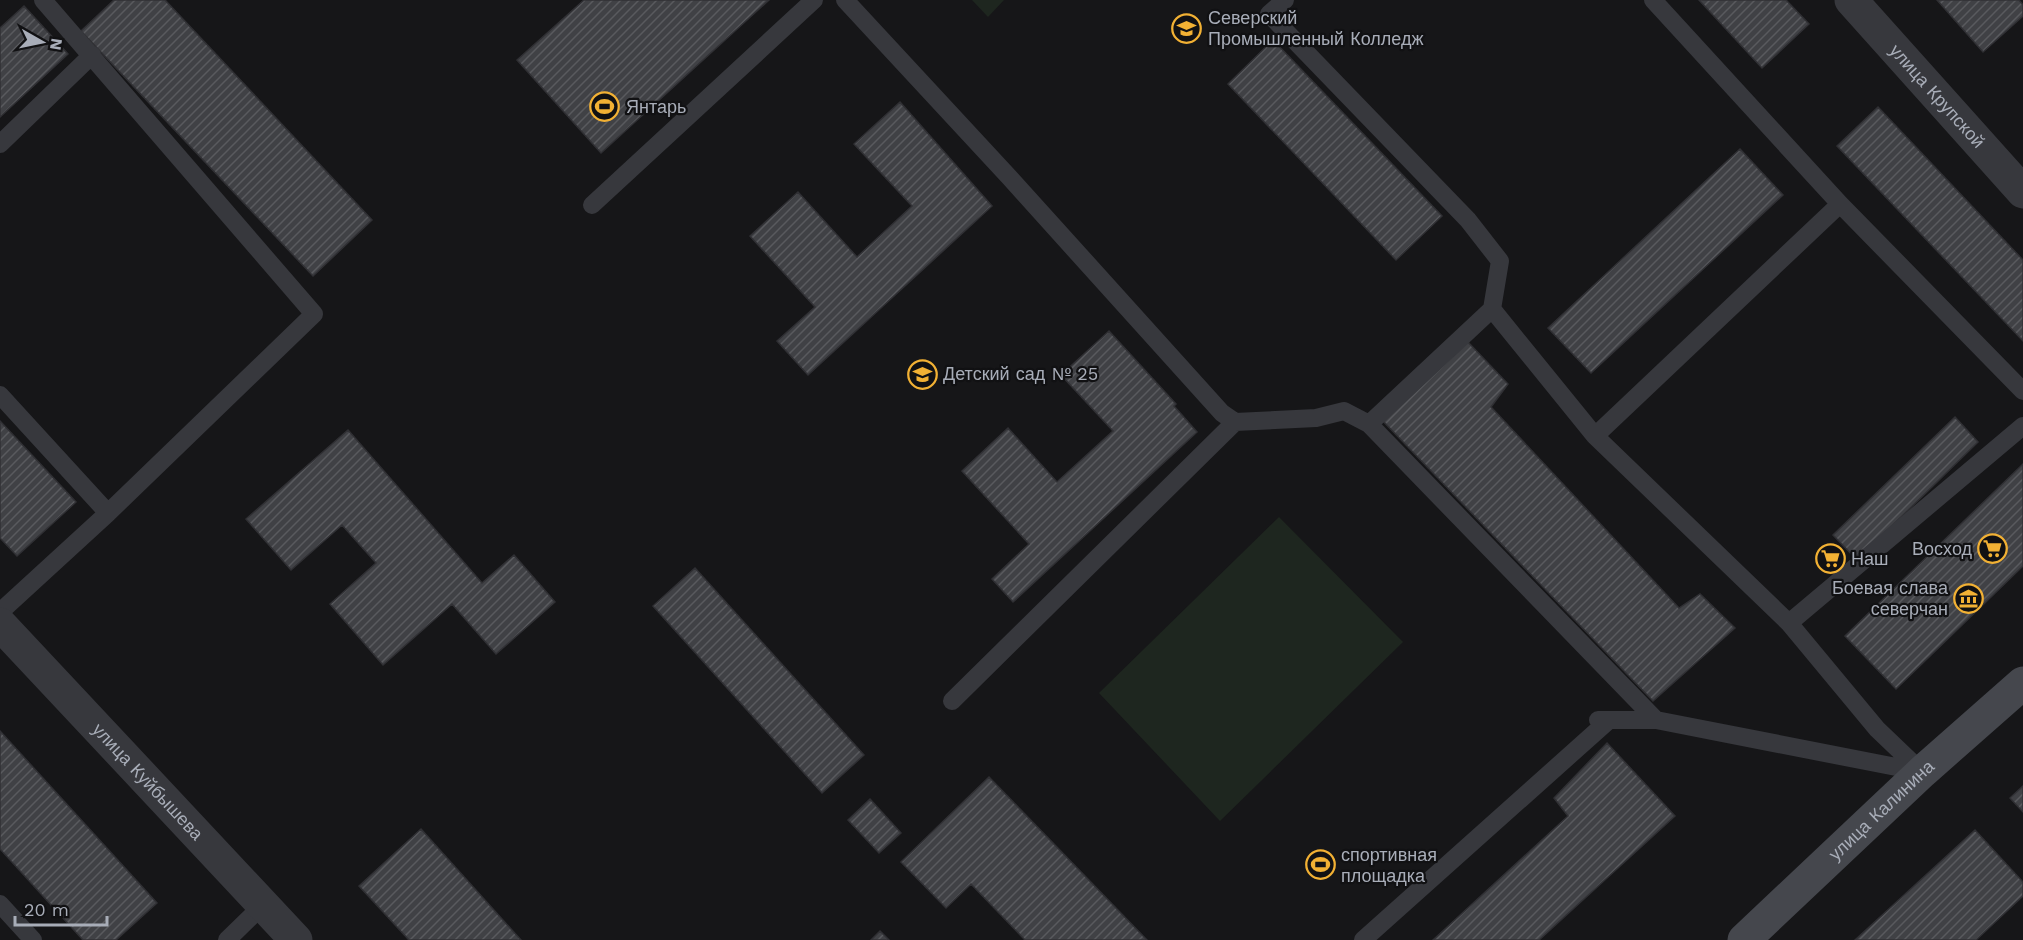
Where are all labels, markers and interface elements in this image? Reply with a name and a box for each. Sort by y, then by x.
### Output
place label: Северский Промышленный Колледж [1208,7,1424,49]
north arrow [12,12,72,72]
school or university icon: Северский Промышленный Колледж [1171,12,1203,44]
text: N [46,37,67,52]
street label: улица Крупской [1886,40,1989,152]
sports icon: Янтарь [589,91,621,123]
place label: Янтарь [626,96,686,117]
school or university icon: Детский сад № 25 [906,358,938,390]
place label: Детский сад № 25 [943,363,1098,384]
supermarket icon: Восход [1977,533,2009,565]
place label: Восход [1912,538,1972,559]
supermarket icon: Наш [1814,543,1846,575]
place label: Наш [1851,548,1888,569]
place label: Боевая слава северчан [1832,577,1949,619]
museum icon: Боевая слава северчан [1953,582,1985,614]
street label: улица Куйбышева [88,719,208,845]
street label: улица Калинина [1824,755,1939,864]
place label: спортивная площадка [1341,844,1437,886]
sports icon: спортивная площадка [1304,849,1336,881]
scale bar [15,889,106,927]
text: 20 m [24,899,69,920]

